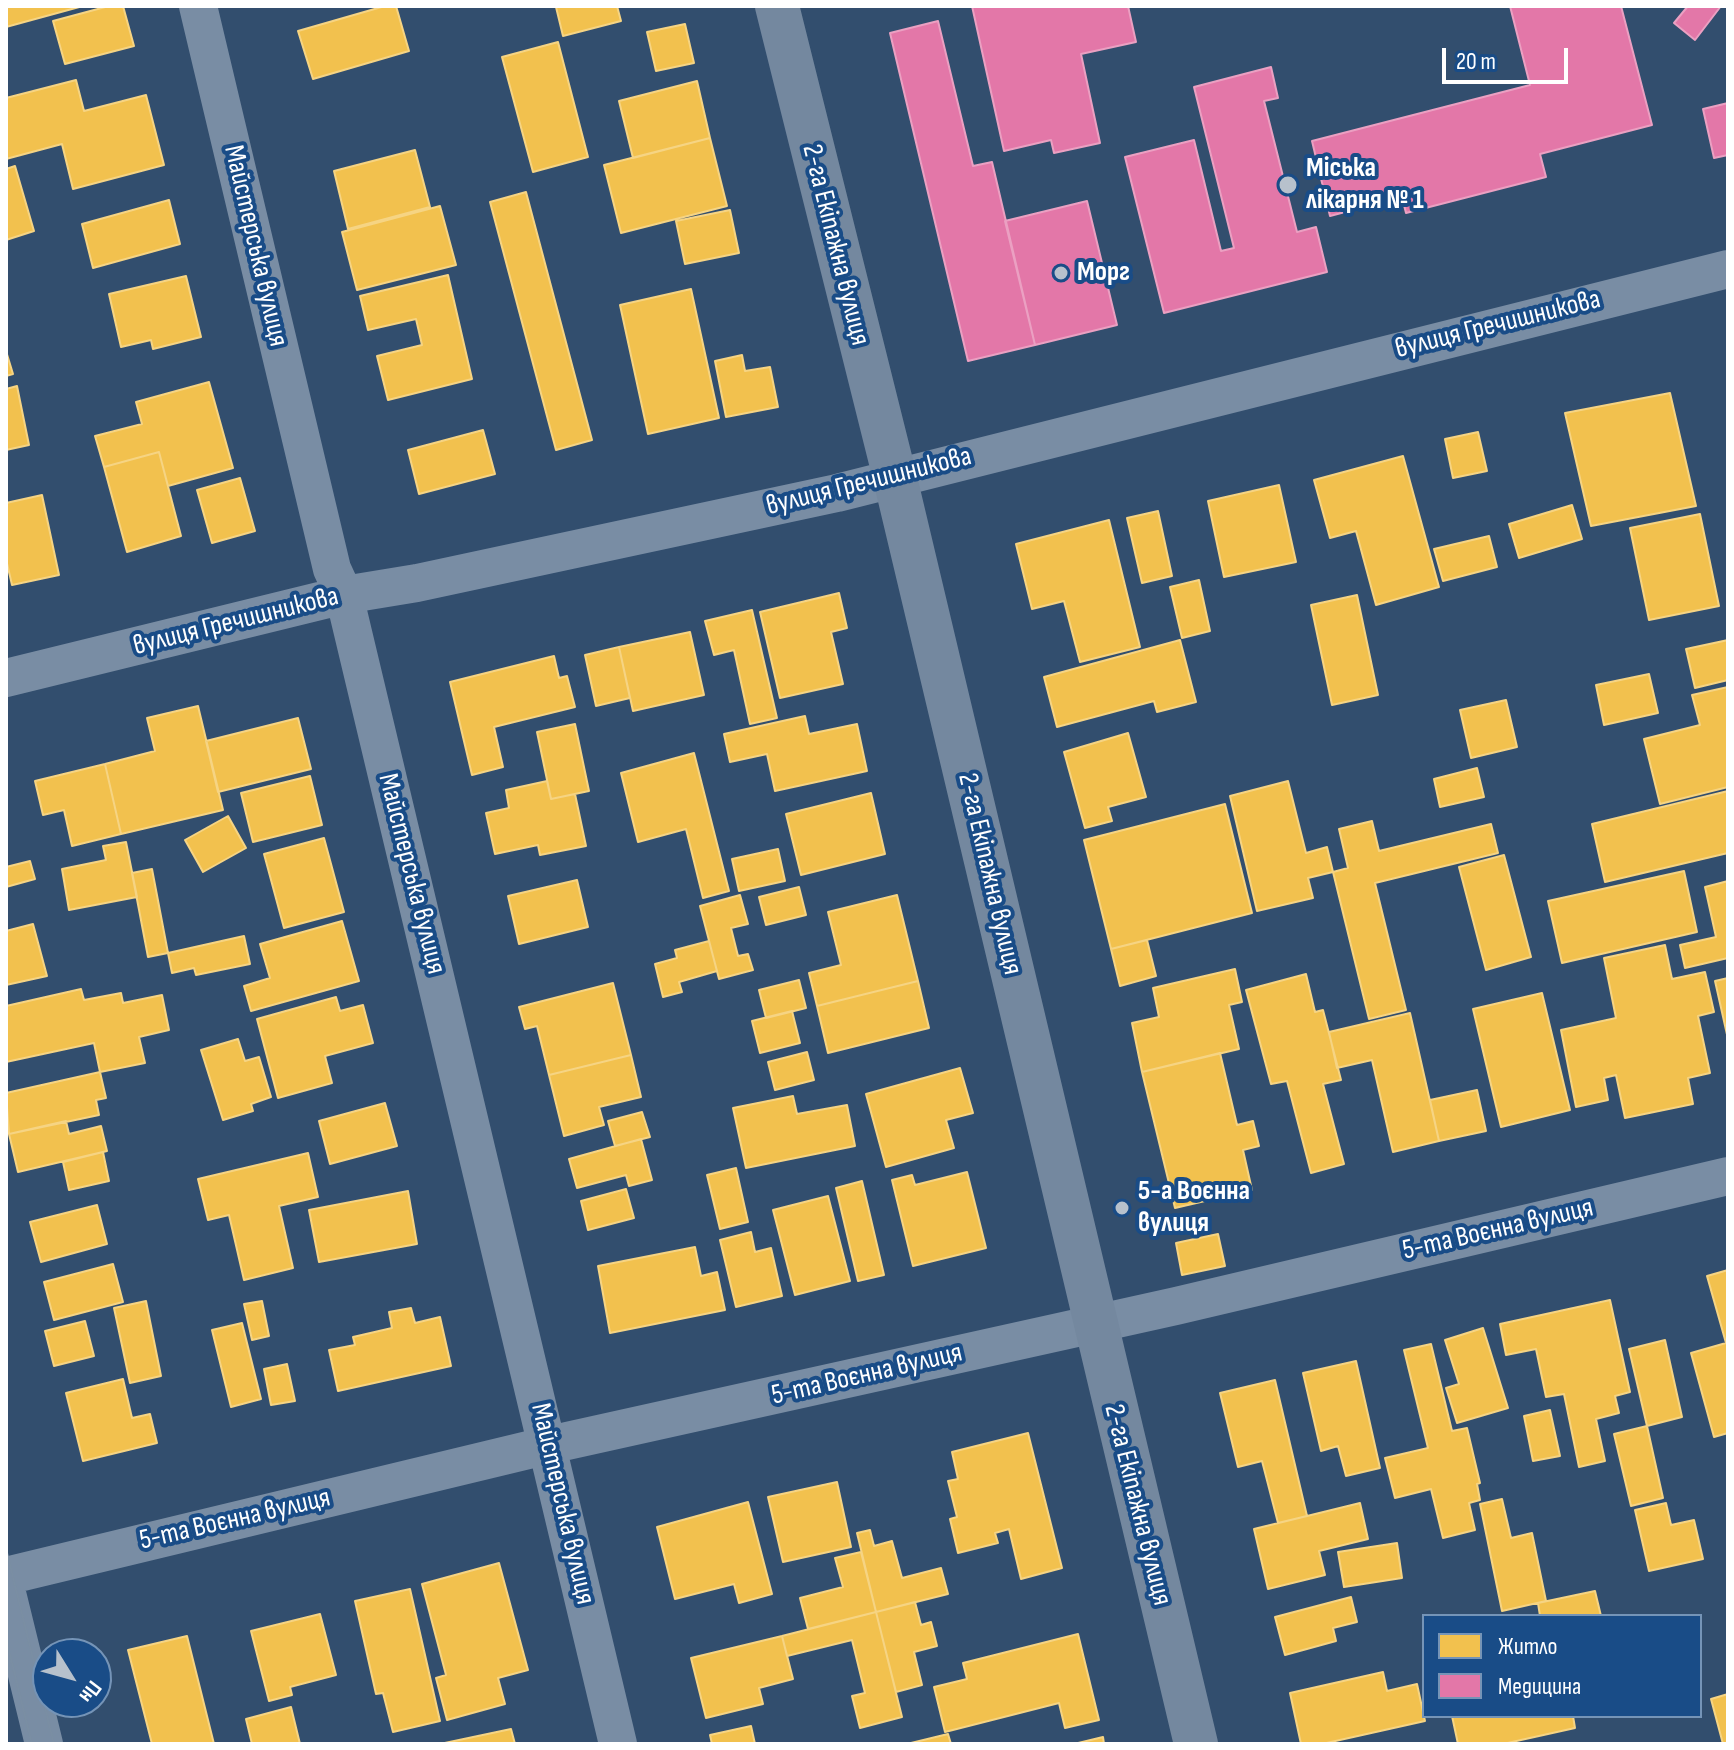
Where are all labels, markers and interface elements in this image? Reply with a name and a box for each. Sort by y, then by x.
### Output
scale bar [1446,32,1572,82]
text: 20 m [1456,47,1496,76]
street label: 2-га Екіпажна вулиця [794,141,876,349]
street label: Майстерська вулиця [216,142,294,350]
place label: Міська лікарня № 1 [1306,152,1424,218]
marker: Міська лікарня № 1 [1277,174,1299,196]
place label: Морг [1077,256,1130,290]
marker: Морг [1052,264,1070,282]
street label: вулиця Гречишникова [1392,283,1604,367]
street label: вулиця Гречишникова [763,440,975,524]
street label: вулиця Гречишникова [130,580,342,664]
street label: Майстерська вулиця [370,770,452,978]
street label: 2-га Екіпажна вулиця [949,770,1029,978]
place label: 5-а Воєнна вулиця [1138,1175,1250,1241]
street label: 5-та Воєнна вулиця [1399,1192,1597,1268]
marker: 5-а Воєнна вулиця [1113,1199,1131,1217]
street label: 5-та Воєнна вулиця [768,1337,966,1413]
street label: Майстерська вулиця [523,1400,601,1608]
street label: 2-га Екіпажна вулиця [1096,1401,1178,1609]
street label: 5-та Воєнна вулиця [136,1482,334,1558]
legend [1422,1614,1702,1718]
text: Житло [1498,1632,1558,1661]
north arrow [32,1638,112,1718]
text: Медицина [1498,1672,1581,1701]
text: Пн [73,1675,107,1708]

